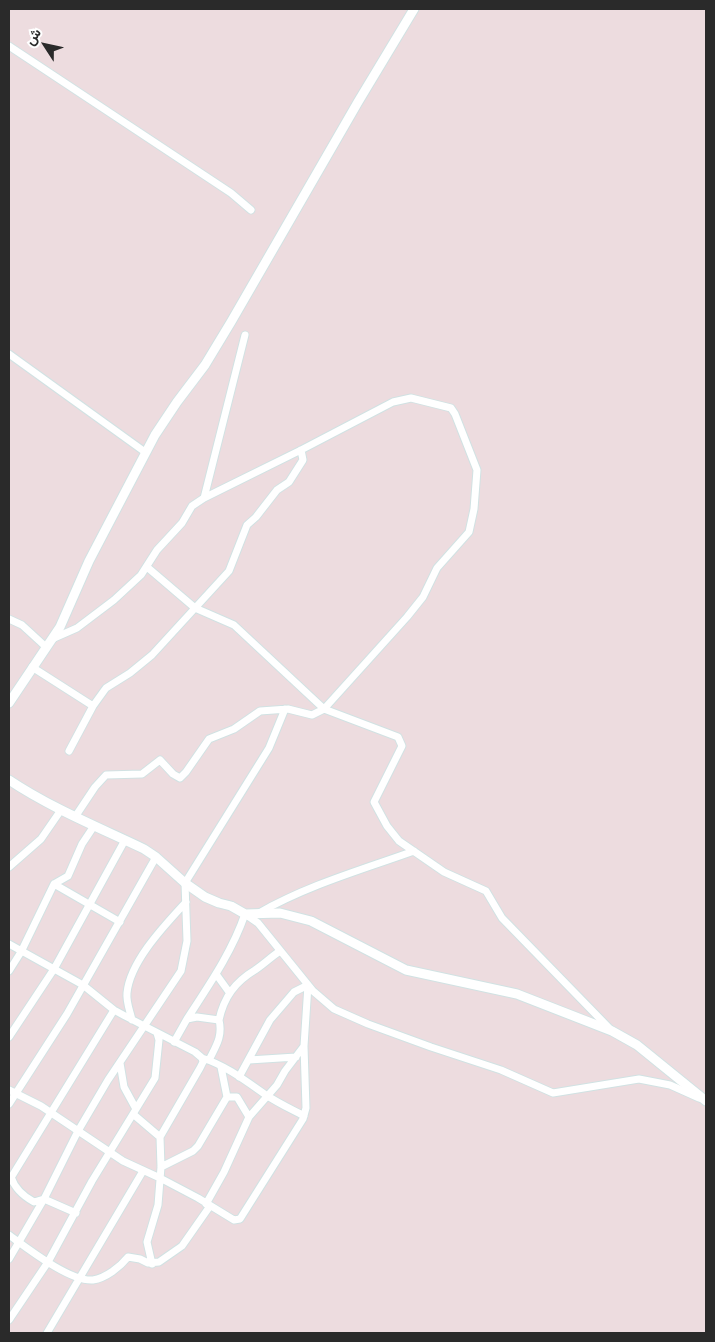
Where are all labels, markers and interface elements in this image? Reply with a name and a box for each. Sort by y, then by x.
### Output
north arrow [20,20,70,70]
text: ش [21,24,44,48]

